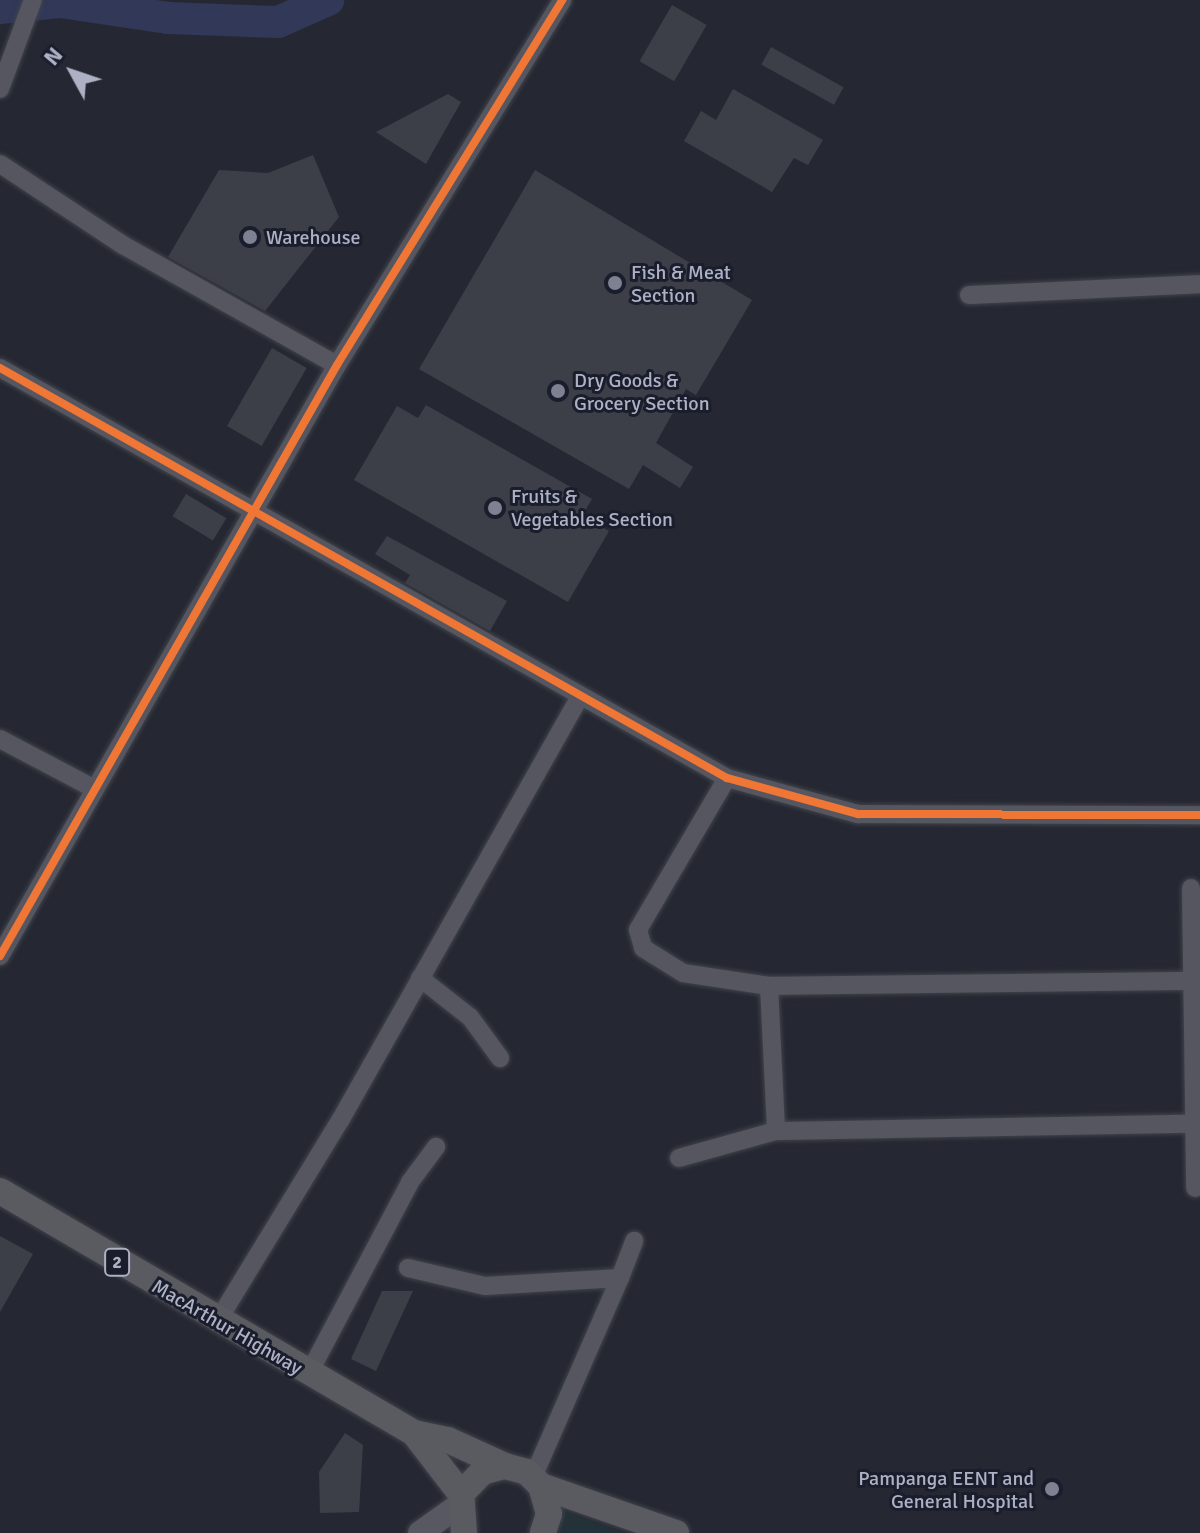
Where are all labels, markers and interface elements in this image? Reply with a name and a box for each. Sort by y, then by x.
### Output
north arrow [32,32,112,112]
text: N [38,42,68,71]
place label: Warehouse [266,225,360,249]
marker: Warehouse [241,228,259,246]
place label: Fish & Meat Section [631,260,731,307]
marker: Fish & Meat Section [606,274,624,292]
place label: Dry Goods & Grocery Section [574,368,710,415]
marker: Dry Goods & Grocery Section [549,382,567,400]
place label: Fruits & Vegetables Section [511,484,673,531]
marker: Fruits & Vegetables Section [486,499,504,517]
road number: 2 [103,1248,131,1276]
street label: MacArthur Highway [147,1274,307,1380]
place label: Pampanga EENT and General Hospital [858,1466,1034,1513]
marker: Pampanga EENT and General Hospital [1041,1478,1063,1500]

